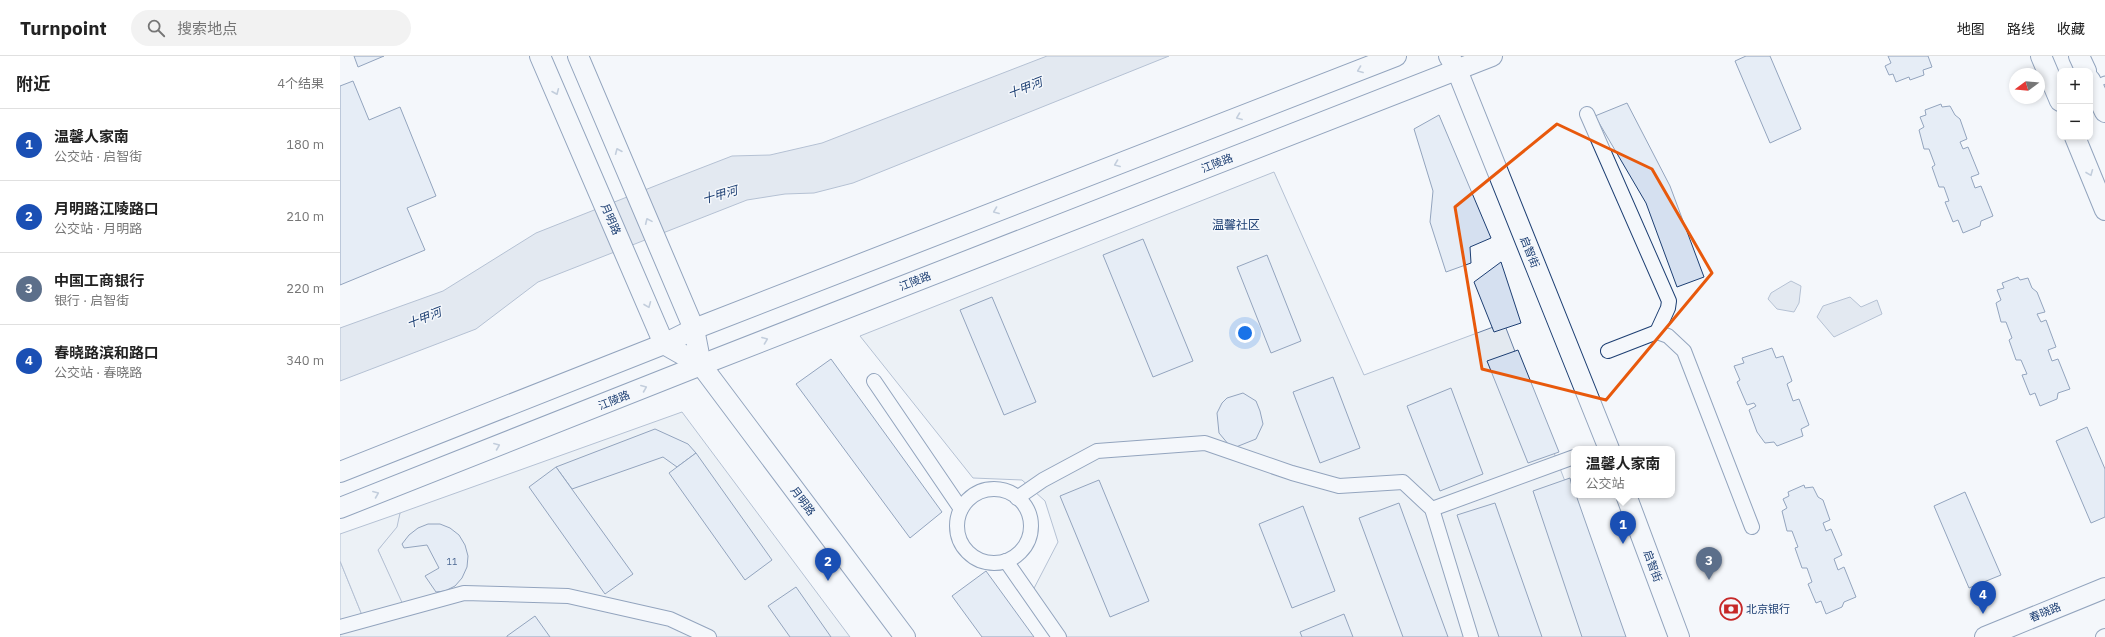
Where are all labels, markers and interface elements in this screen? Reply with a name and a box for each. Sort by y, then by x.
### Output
search box [131,10,411,46]
text: Turnpoint [20,16,107,40]
icon: search [145,17,167,39]
text: 搜索地点 [177,19,237,38]
text: 地图 [1957,20,1985,38]
text: 路线 [2007,20,2035,38]
text: 收藏 [2057,20,2085,38]
one-way arrow [1356,66,1363,74]
north arrow [2009,68,2045,104]
map controls [2057,68,2093,140]
button: + [2057,68,2093,104]
text: 附近 [16,73,50,95]
water label: 十甲河 [1005,73,1046,101]
text: 4个结果 [277,75,324,92]
one-way arrow [551,88,559,95]
button: − [2057,104,2093,140]
one-way arrow [1235,113,1242,121]
text: 温馨人家南 [54,127,129,146]
text: 1 [25,136,33,153]
text: 180 m [286,136,324,153]
text: 公交站 · 启智街 [54,148,142,165]
one-way arrow [615,148,623,156]
street label: 江陵路 [1199,151,1235,175]
one-way arrow [1114,160,1121,168]
one-way arrow [2085,169,2093,177]
water label: 十甲河 [700,182,741,207]
text: 月明路江陵路口 [54,199,159,218]
street label: 月明路 [598,201,624,237]
one-way arrow [993,207,1000,215]
text: 2 [25,208,33,225]
text: 210 m [286,208,324,225]
one-way arrow [645,217,653,225]
district label: 温馨社区 [1212,217,1260,232]
text: 公交站 · 月明路 [54,220,142,237]
street label: 启智街 [1517,234,1543,270]
street label: 江陵路 [897,269,933,293]
text: 中国工商银行 [54,271,144,290]
text: 3 [25,280,33,297]
text: 220 m [286,280,324,297]
text: 银行 · 启智街 [54,292,129,309]
one-way arrow [643,302,651,309]
water label: 十甲河 [404,303,445,331]
your location [1235,323,1255,343]
one-way arrow [761,337,768,345]
text: 春晓路滨和路口 [54,343,159,362]
text: 4 [25,352,33,369]
text: 340 m [286,352,324,369]
text: 公交站 · 春晓路 [54,364,142,381]
one-way arrow [640,384,647,392]
street label: 江陵路 [596,387,632,413]
one-way arrow [493,443,501,451]
popup [1571,446,1675,498]
text: 温馨人家南 [1585,454,1661,473]
text: 公交站 [1585,475,1625,492]
street label: 月明路 [787,484,819,518]
one-way arrow [372,491,380,499]
pin: 1 [1610,511,1636,544]
pin: 3 [1696,547,1722,580]
pin: 2 [815,548,841,581]
street label: 启智街 [1641,548,1665,584]
house number: 11 [447,556,457,567]
pin: 4 [1970,581,1996,614]
bank icon: 北京银行 [1718,596,1744,622]
street label: 春晓路 [2027,599,2063,625]
place label: 北京银行 [1746,602,1790,616]

